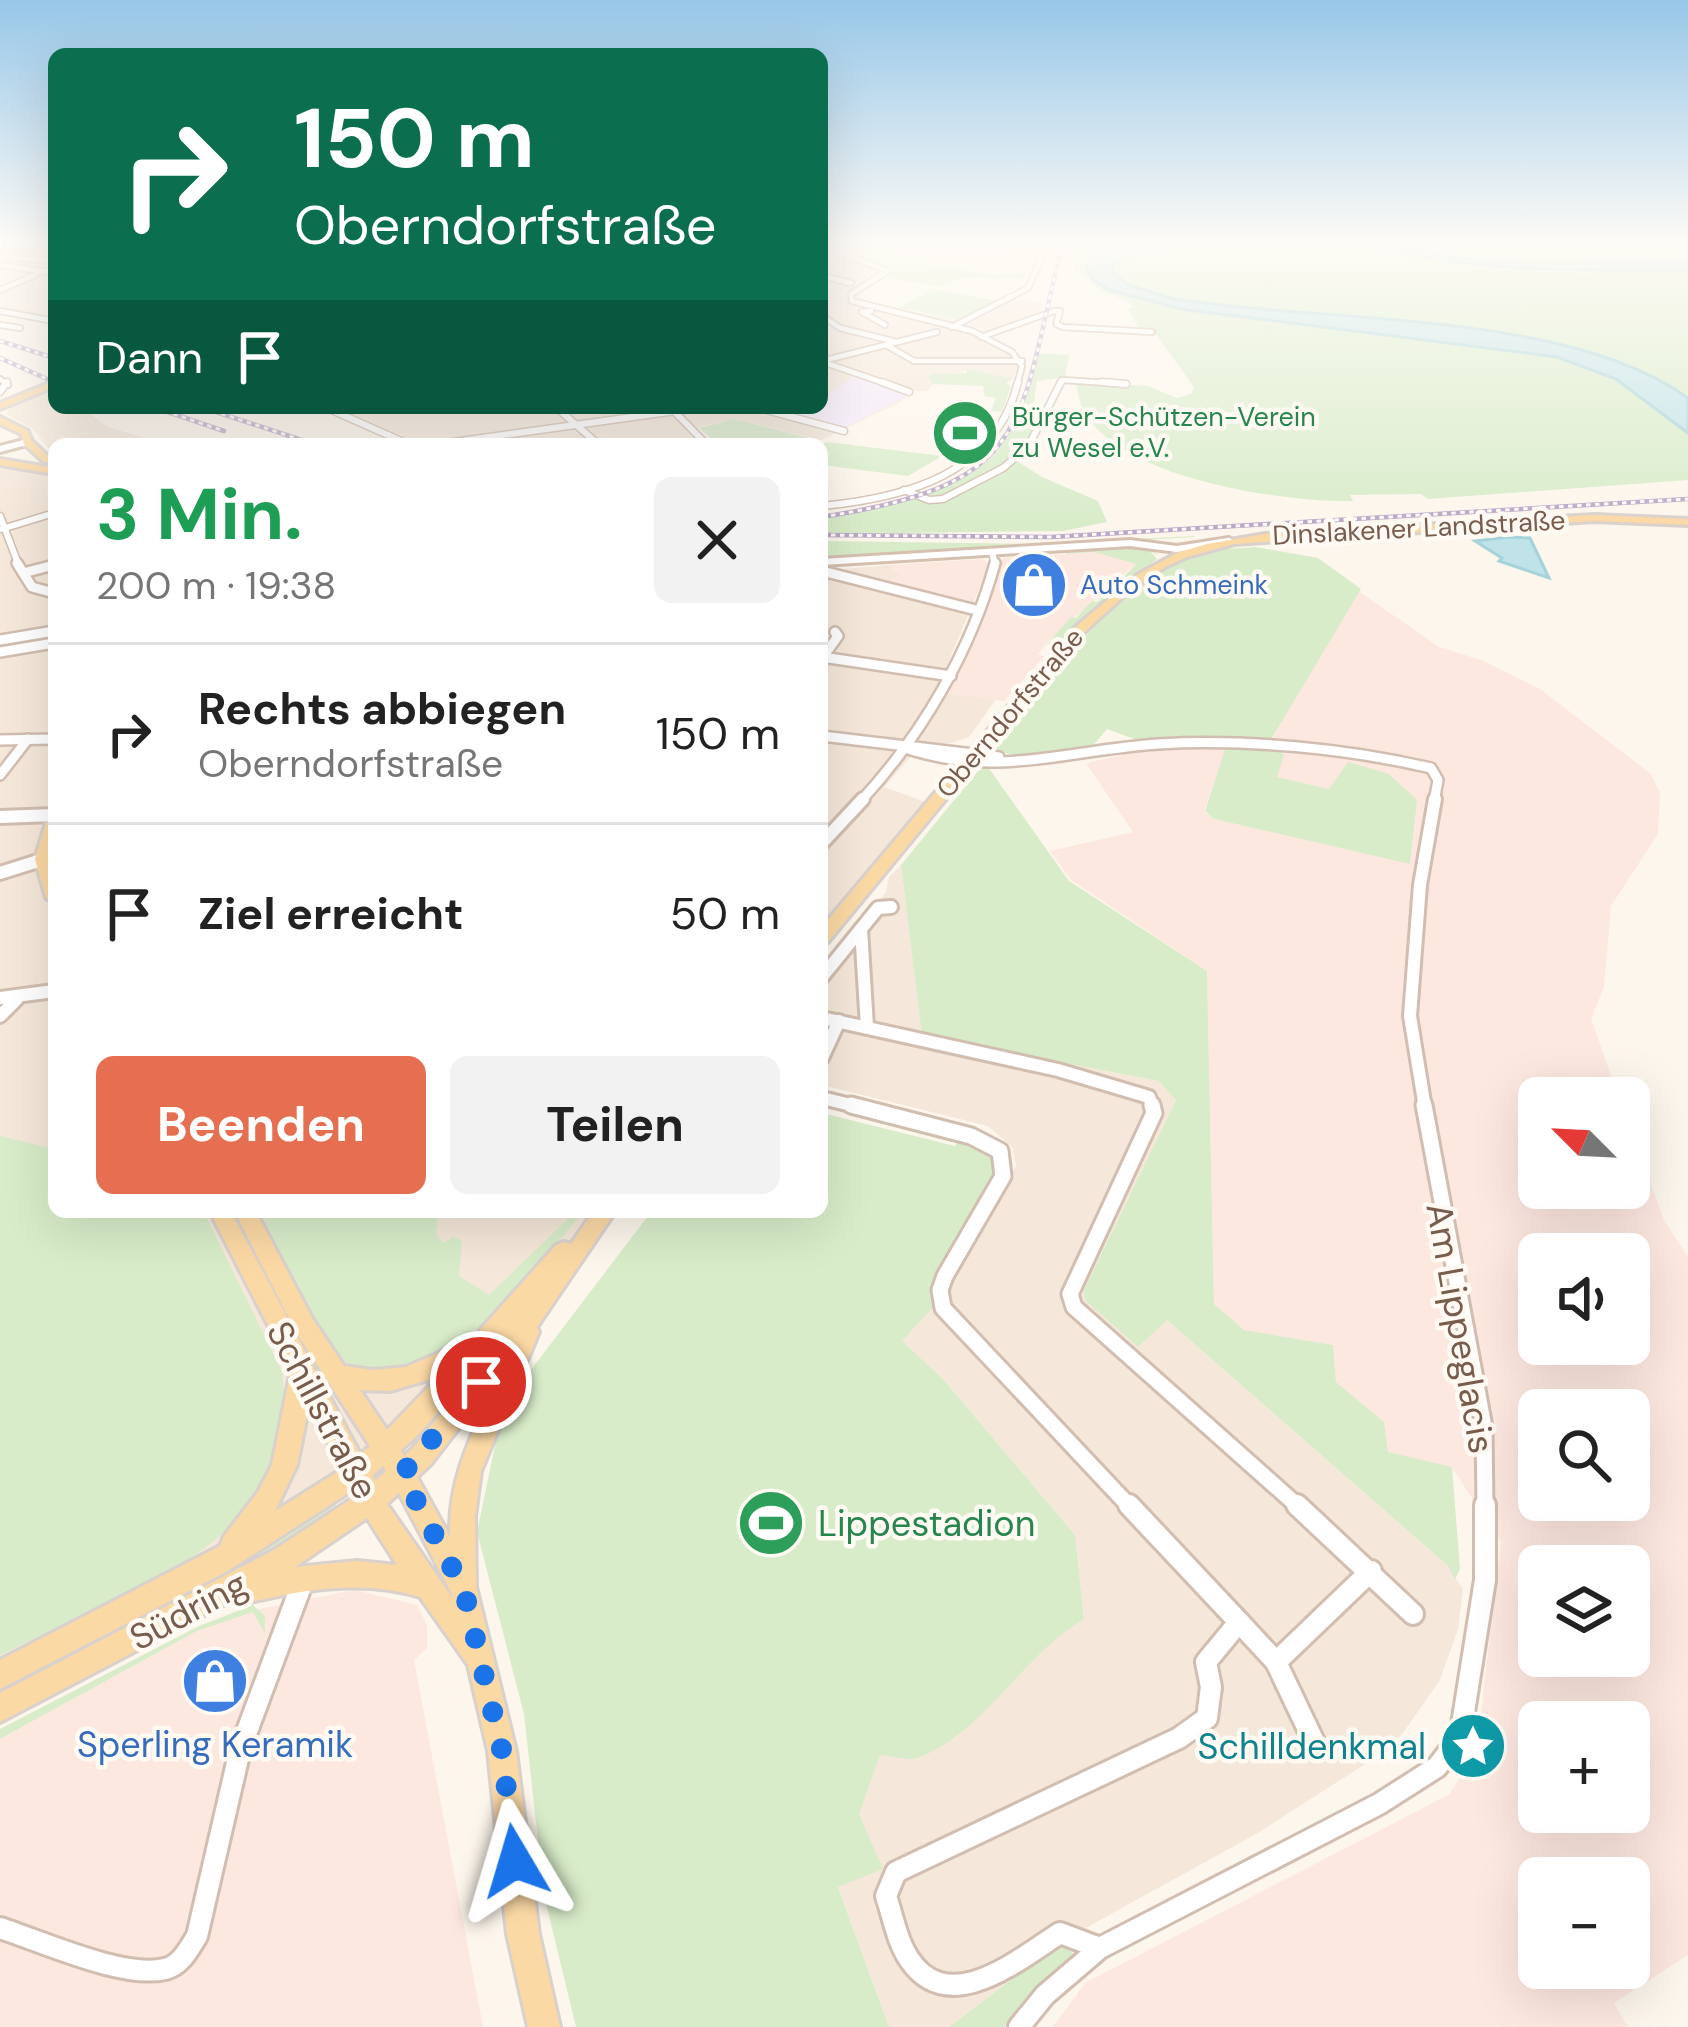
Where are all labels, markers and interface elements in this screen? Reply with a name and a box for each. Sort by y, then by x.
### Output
text: 150 m [294,84,535,193]
icon: right [96,96,252,252]
text: Oberndorfstraße [294,190,717,261]
icon: arrive [227,324,293,390]
text: Dann [96,328,203,387]
sports icon: Bürger-Schützen-Verein zu Wesel e.V. [930,398,1000,468]
place label: Bürger-Schützen-Verein zu Wesel e.V. [1012,399,1316,465]
text: 3 Min. [96,468,302,561]
button: close [654,477,780,603]
street label: Dinslakener Landstraße [1272,502,1566,553]
shop icon: Auto Schmeink [999,550,1069,620]
text: 200 m · 19:38 [96,560,336,611]
place label: Auto Schmeink [1080,567,1269,602]
street label: Oberndorfstraße [928,621,1091,805]
text: Rechts abbiegen [198,679,566,738]
icon: right [96,701,162,767]
text: 150 m [656,704,780,763]
text: Oberndorfstraße [198,738,503,789]
icon: arrive [96,881,162,947]
text: Ziel erreicht [198,884,464,943]
text: 50 m [670,884,780,943]
button: Beenden [96,1056,426,1194]
button: Teilen [450,1056,780,1194]
north arrow [1518,1077,1650,1209]
map controls [1518,1077,1650,1989]
street label: Am Lippeglacis [1415,1199,1506,1457]
button: sound [1518,1233,1650,1365]
street label: Schillstraße [256,1313,389,1507]
pin [430,1331,532,1433]
icon: arrive [448,1349,514,1415]
button: search [1518,1389,1650,1521]
sports icon: Lippestadion [736,1488,806,1558]
place label: Lippestadion [818,1500,1035,1547]
button: layers [1518,1545,1650,1677]
street label: Südring [121,1560,255,1661]
shop icon: Sperling Keramik [180,1646,250,1716]
button: + [1518,1701,1650,1833]
place icon: Schilldenkmal [1438,1711,1508,1781]
place label: Sperling Keramik [77,1721,353,1768]
place label: Schilldenkmal [1198,1723,1426,1770]
position arrow [452,1798,578,1924]
button: − [1518,1857,1650,1989]

